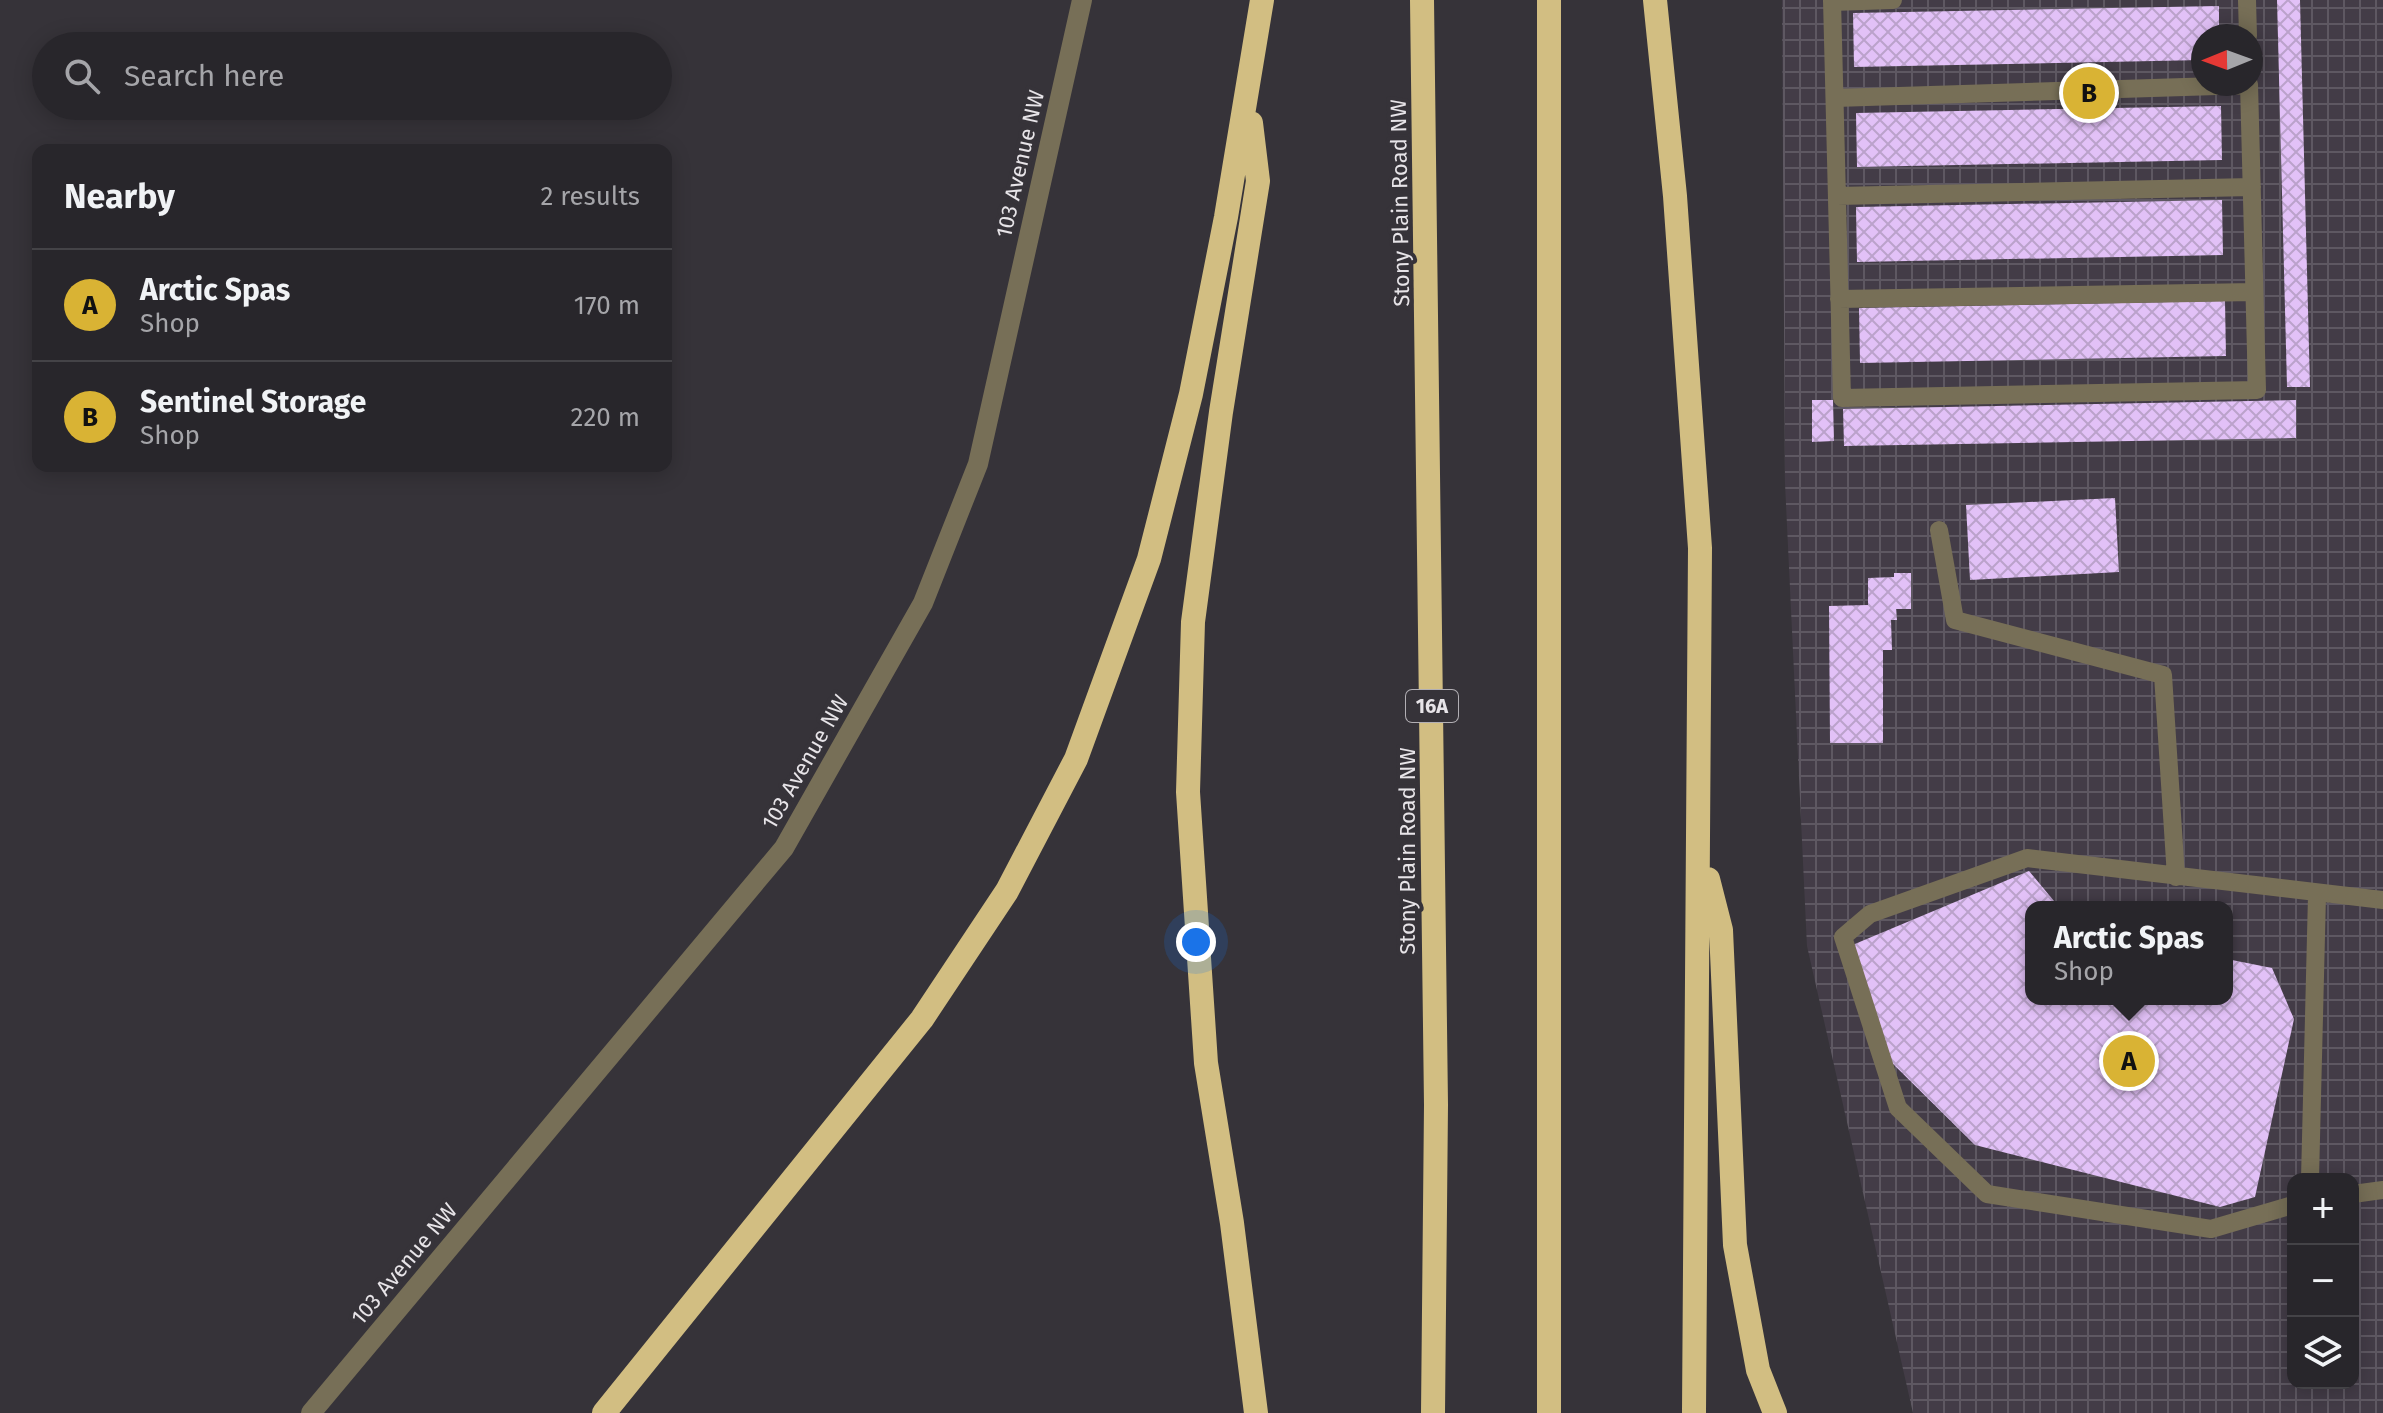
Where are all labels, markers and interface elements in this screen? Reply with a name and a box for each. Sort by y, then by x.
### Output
north arrow [2191,24,2263,96]
search box [32,32,672,120]
icon: search [60,54,104,98]
text: Search here [124,58,284,94]
pin: B [2063,63,2115,123]
street label: 103 Avenue NW [990,88,1050,240]
street label: Stony Plain Road NW [1385,99,1415,307]
text: Nearby [64,176,175,217]
text: 2 results [540,181,640,212]
text: Arctic Spas [140,272,290,308]
text: A [82,290,98,321]
text: 170 m [574,290,640,321]
text: Shop [140,308,200,339]
text: Sentinel Storage [140,384,366,420]
text: B [82,402,98,433]
text: 220 m [571,402,640,433]
text: Shop [140,420,200,451]
street label: 103 Avenue NW [756,690,854,834]
road number: 16A [1406,690,1458,722]
street label: Stony Plain Road NW [1394,747,1421,955]
popup [2025,901,2233,1005]
text: Arctic Spas [2054,920,2204,956]
your location [1176,922,1216,962]
text: Shop [2054,956,2114,987]
pin: A [2103,1031,2155,1091]
map controls [2287,1173,2359,1389]
button: + [2287,1173,2359,1245]
street label: 103 Avenue NW [345,1198,463,1330]
button: − [2287,1245,2359,1317]
button: layers [2287,1317,2359,1389]

